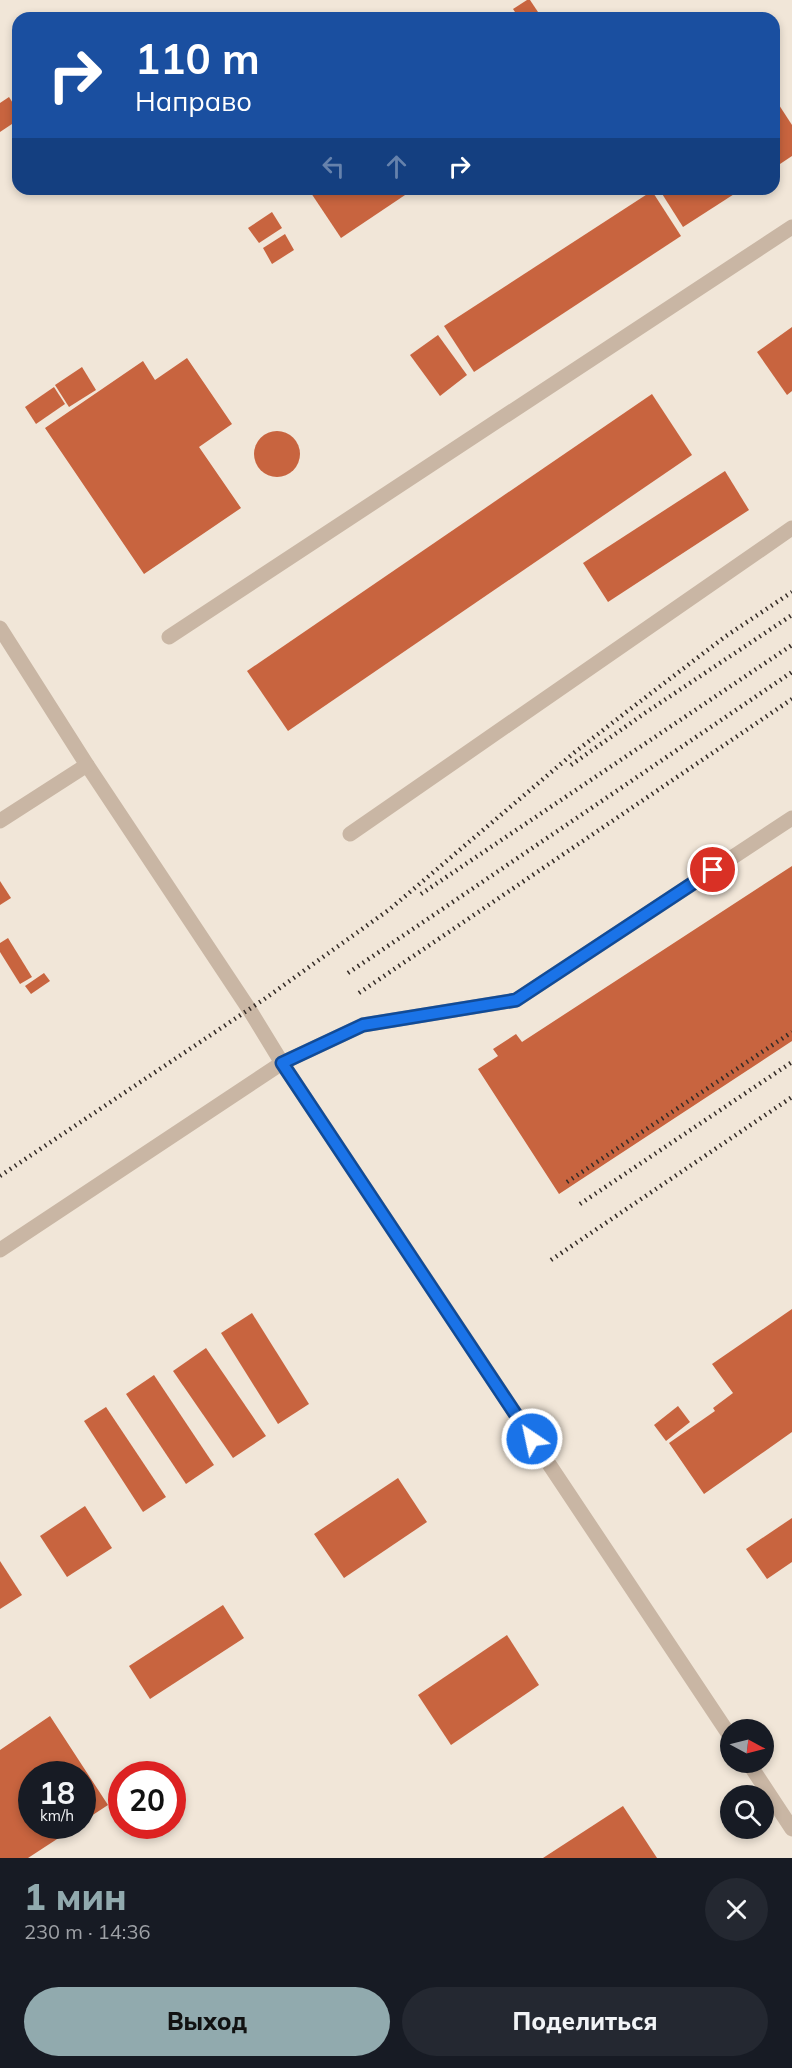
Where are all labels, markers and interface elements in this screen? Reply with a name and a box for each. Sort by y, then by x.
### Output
text: 110 m [135,32,260,85]
icon: right [36,36,114,114]
text: Направо [135,84,252,118]
icon: left [317,150,350,183]
icon: ahead [380,150,413,183]
icon: right [443,150,476,183]
pin [687,844,738,895]
icon: arrive [696,853,729,886]
position arrow [500,1407,564,1471]
north arrow [720,1719,774,1773]
map controls [720,1719,774,1839]
speed limit sign: 20 [108,1761,186,1839]
text: 18 [39,1774,75,1812]
button: search [720,1785,774,1839]
text: km/h [40,1806,74,1825]
text: 1 мин [24,1874,127,1919]
button: close [705,1878,768,1941]
text: 230 m · 14:36 [24,1919,150,1944]
button: Выход [24,1987,390,2056]
button: Поделиться [402,1987,768,2056]

